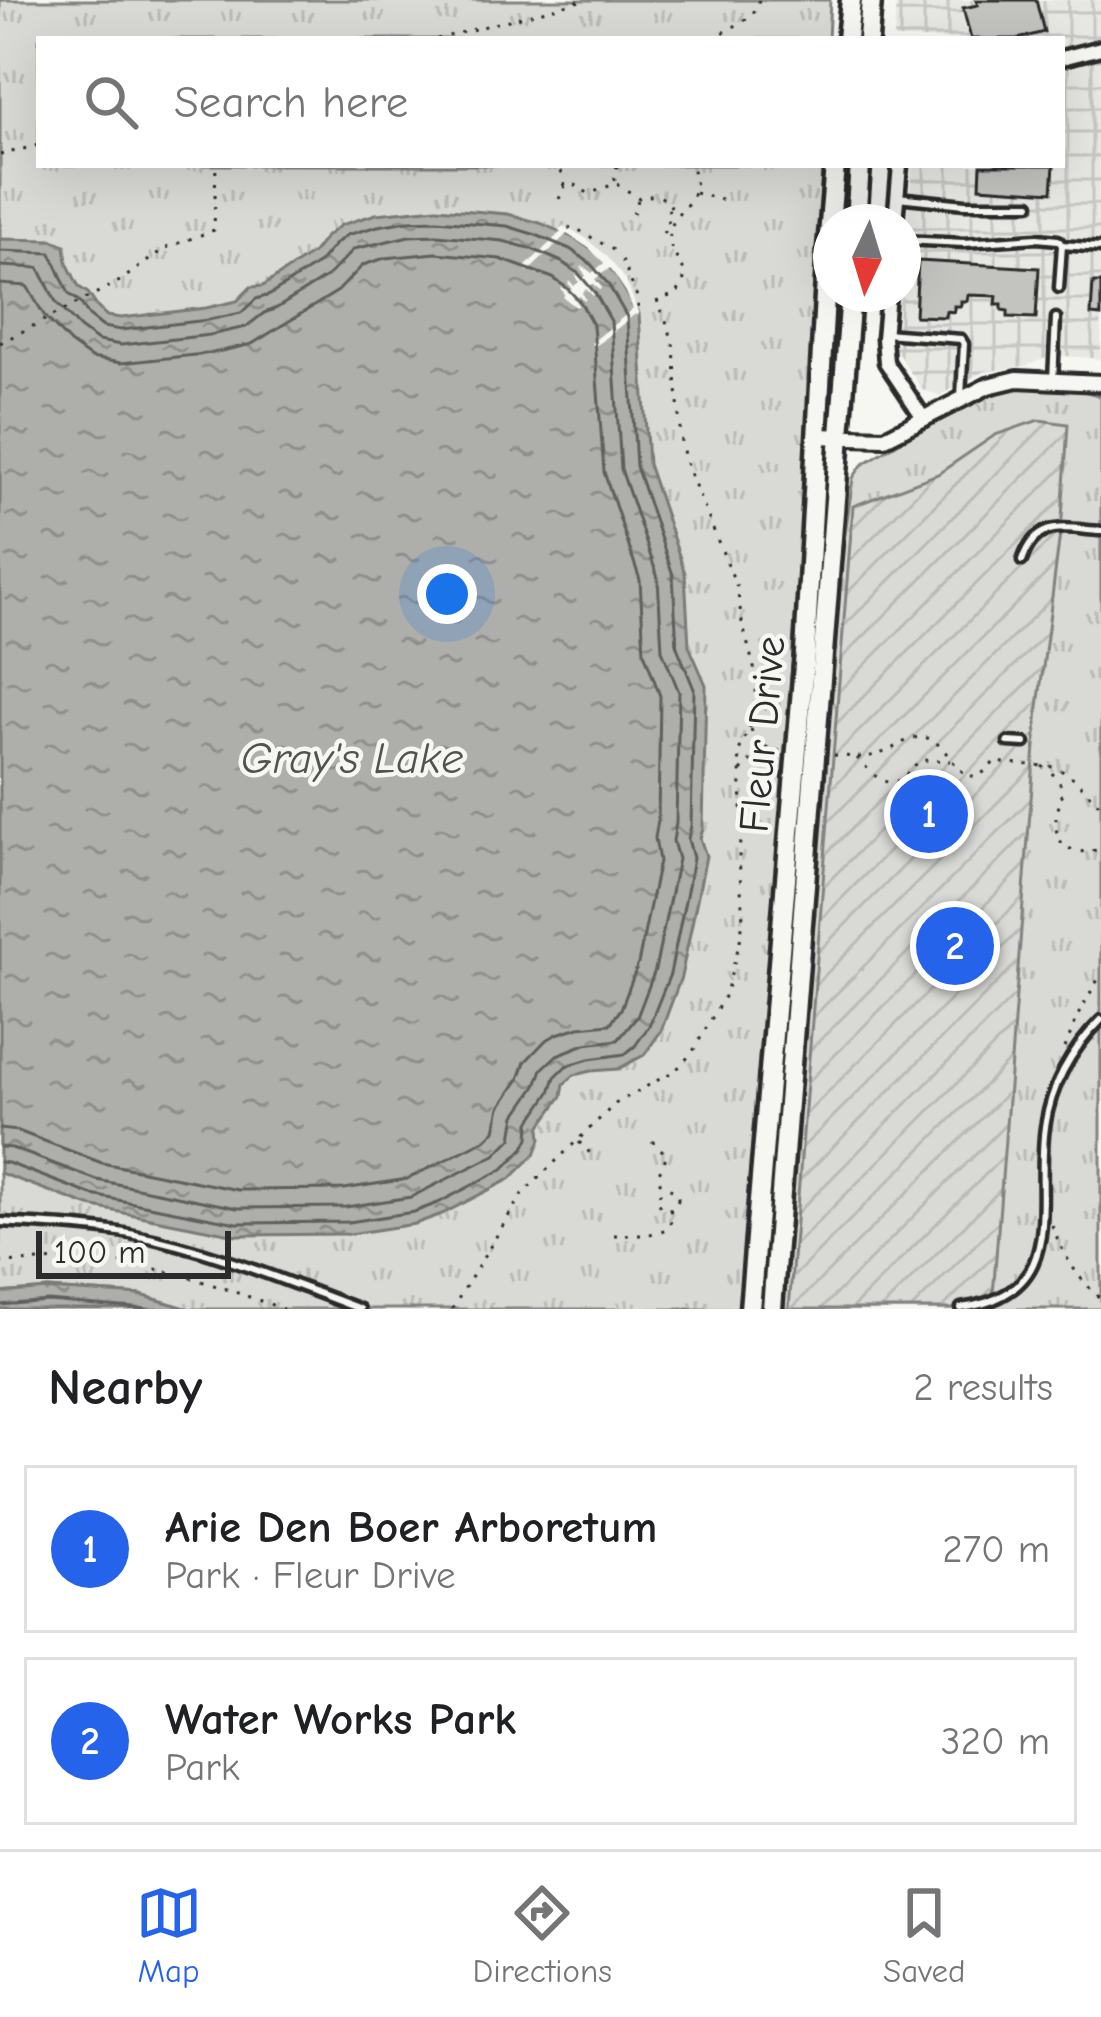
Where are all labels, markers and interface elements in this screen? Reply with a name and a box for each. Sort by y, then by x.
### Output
search box [36,36,1065,168]
icon: search [78,69,144,135]
text: Search here [174,76,408,128]
north arrow [813,204,921,312]
your location [417,564,477,624]
street label: Fleur Drive [730,634,795,834]
water label: Gray's Lake [240,732,464,784]
pin: 1 [890,769,968,859]
pin: 2 [916,901,994,991]
scale bar [36,1225,231,1278]
text: 100 m [54,1233,146,1271]
text: Nearby [48,1358,202,1417]
text: 2 results [913,1365,1053,1410]
text: Arie Den Boer Arboretum [165,1501,657,1553]
text: 1 [82,1527,98,1572]
text: 270 m [942,1527,1050,1572]
text: Park · Fleur Drive [165,1553,456,1598]
text: Water Works Park [165,1693,516,1745]
text: 2 [80,1719,100,1764]
text: 320 m [941,1719,1050,1764]
text: Park [165,1745,240,1790]
tab: Map [136,1880,202,1990]
tab: Directions [473,1880,612,1990]
tab: Saved [883,1880,965,1990]

